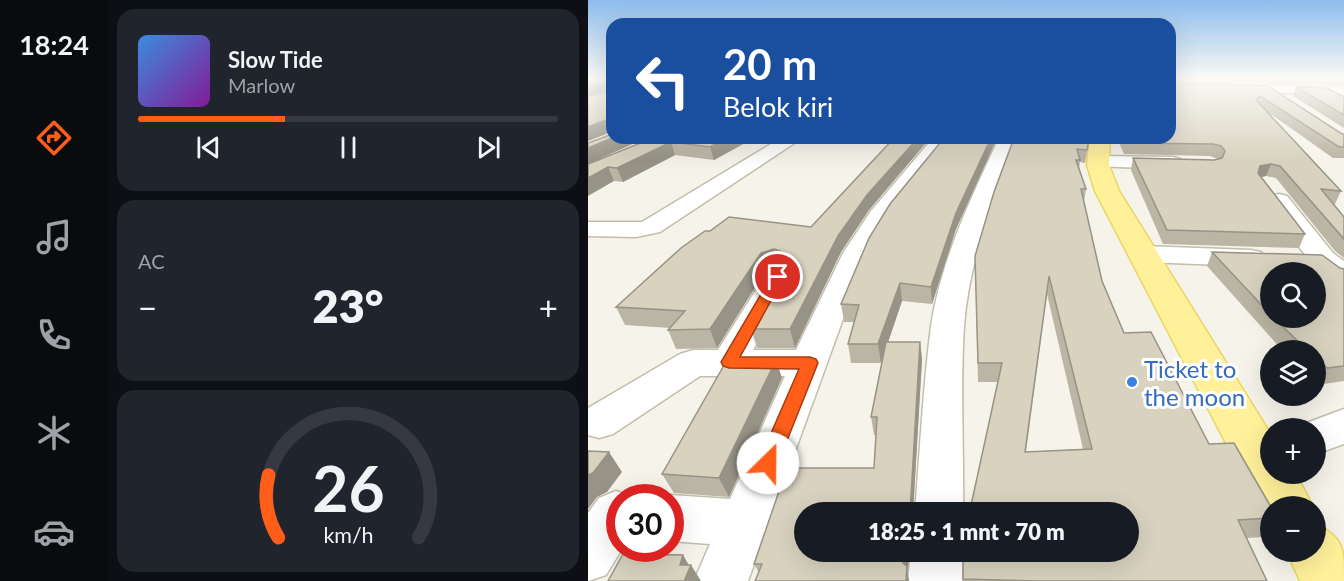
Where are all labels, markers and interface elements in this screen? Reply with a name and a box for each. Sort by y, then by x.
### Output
text: 18:24 [19,28,89,61]
text: 20 m [723,39,817,89]
icon: left [624,42,702,120]
text: Slow Tide [228,46,323,73]
text: Marlow [228,73,295,97]
text: Belok kiri [723,90,833,123]
icon: directions [33,117,75,159]
icon: previous [192,131,225,164]
icon: pause [332,131,365,164]
icon: next [472,131,505,164]
icon: music [33,216,75,258]
text: AC [138,249,165,273]
pin [752,251,803,302]
icon: arrive [761,260,794,293]
map controls [1260,262,1326,562]
button: search [1260,262,1326,328]
text: 23° [313,279,383,333]
text: − [138,287,157,327]
text: + [539,287,558,327]
icon: phone [33,314,75,356]
button: layers [1260,340,1326,406]
place label: Ticket to the moon [1144,354,1245,411]
marker: Ticket to the moon [1125,375,1139,389]
icon: climate [33,412,75,454]
button: + [1260,418,1326,484]
position arrow [736,431,800,495]
text: 26 [312,450,384,525]
speed limit sign: 30 [606,484,684,562]
button: − [1260,496,1326,562]
icon: car [33,511,75,553]
text: 18:25 · 1 mnt · 70 m [868,518,1065,545]
text: km/h [323,523,373,549]

